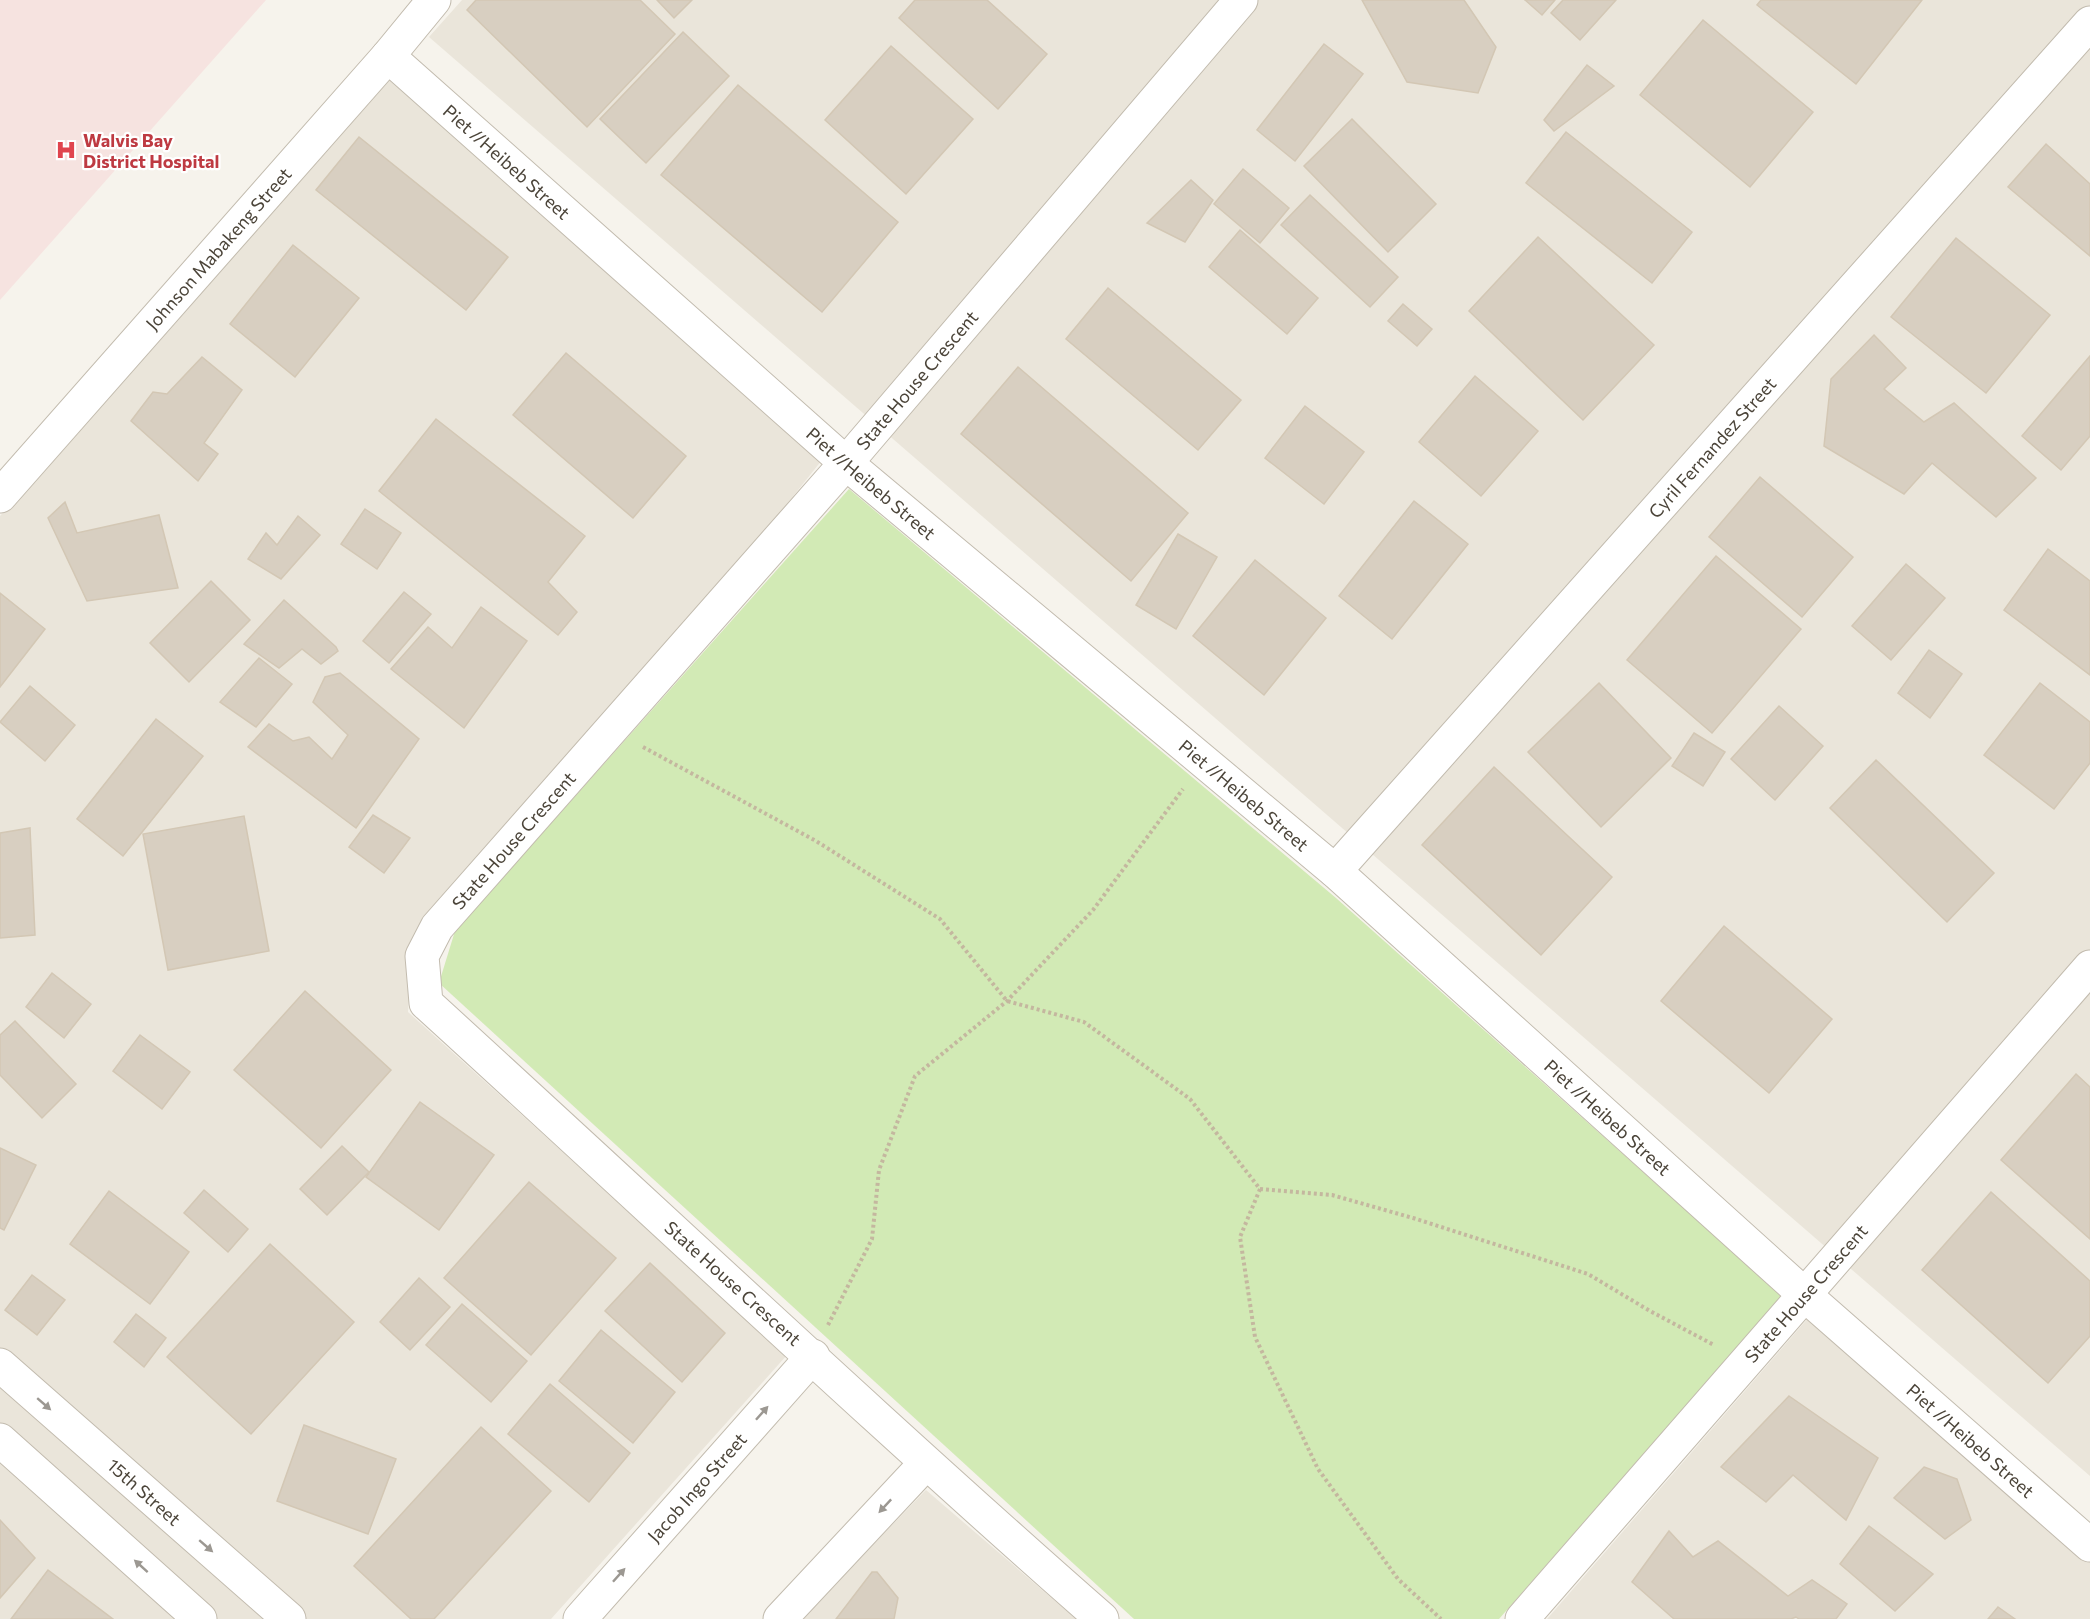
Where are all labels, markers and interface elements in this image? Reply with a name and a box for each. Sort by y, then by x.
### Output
street label: Piet //Heibeb Street [439,99,575,224]
place label: Walvis Bay District Hospital [83,129,219,172]
hospital icon: Walvis Bay District Hospital [54,138,78,162]
street label: Johnson Mabakeng Street [141,163,296,334]
street label: State House Crescent [851,306,982,454]
street label: Cyril Fernandez Street [1644,373,1780,522]
street label: Piet //Heibeb Street [802,422,940,544]
street label: Piet //Heibeb Street [1175,735,1313,855]
street label: State House Crescent [447,767,580,914]
street label: Piet //Heibeb Street [1540,1055,1675,1180]
street label: State House Crescent [660,1216,806,1350]
street label: State House Crescent [1740,1220,1872,1367]
street label: Piet //Heibeb Street [1902,1379,2039,1502]
one-way arrow [36,1397,51,1410]
one-way arrow [755,1406,769,1421]
street label: Jacob Ingo Street [643,1428,751,1546]
street label: 15th Street [103,1454,185,1530]
one-way arrow [879,1499,893,1513]
one-way arrow [198,1539,213,1552]
one-way arrow [133,1559,148,1573]
one-way arrow [612,1568,625,1583]

